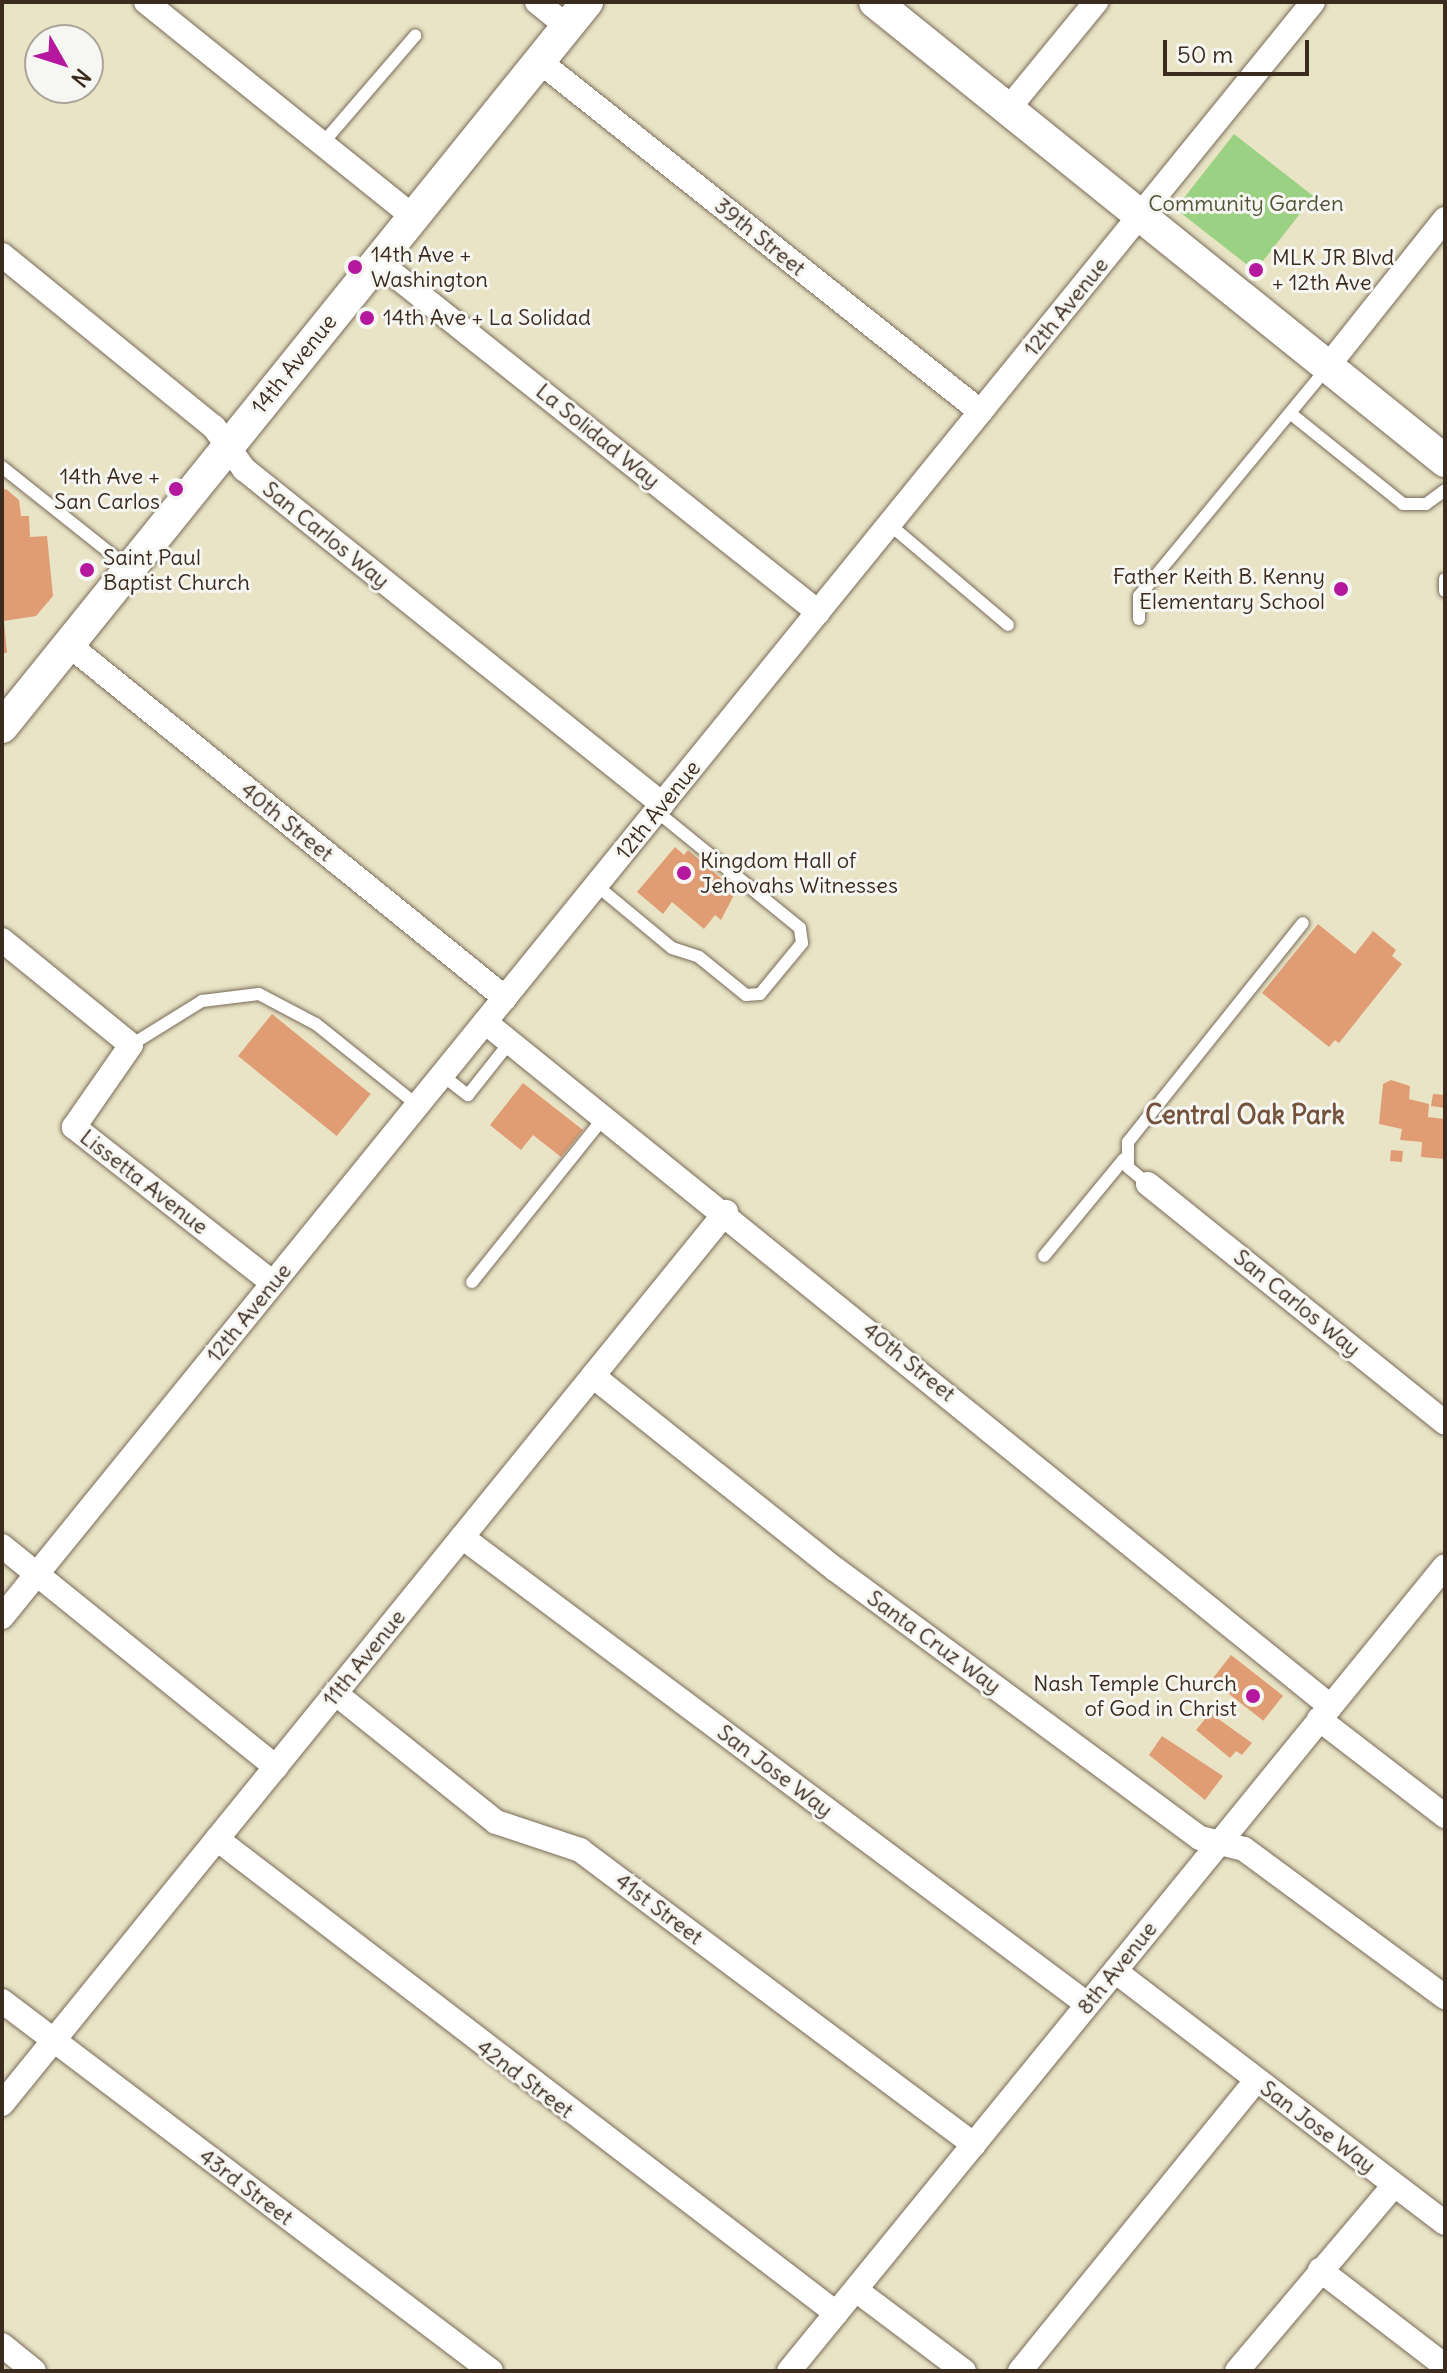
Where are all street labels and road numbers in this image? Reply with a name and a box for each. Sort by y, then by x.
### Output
street label: 39th Street [709,192,811,282]
street label: 12th Avenue [1018,252,1114,362]
street label: 14th Avenue [246,309,342,419]
street label: La Solidad Way [531,378,665,494]
street label: San Carlos Way [257,476,395,594]
street label: 12th Avenue [610,755,706,865]
street label: 40th Street [235,777,339,867]
street label: Lissetta Avenue [75,1124,213,1240]
street label: San Carlos Way [1228,1244,1366,1362]
street label: 12th Avenue [201,1258,297,1368]
street label: 40th Street [857,1317,961,1407]
street label: Santa Cruz Way [862,1585,1006,1699]
street label: 11th Avenue [317,1604,411,1712]
street label: San Jose Way [712,1719,838,1823]
street label: 41st Street [610,1868,708,1950]
street label: 8th Avenue [1072,1916,1162,2020]
street label: 42nd Street [471,2034,579,2124]
street label: San Jose Way [1255,2075,1381,2179]
street label: 43rd Street [194,2143,298,2231]

